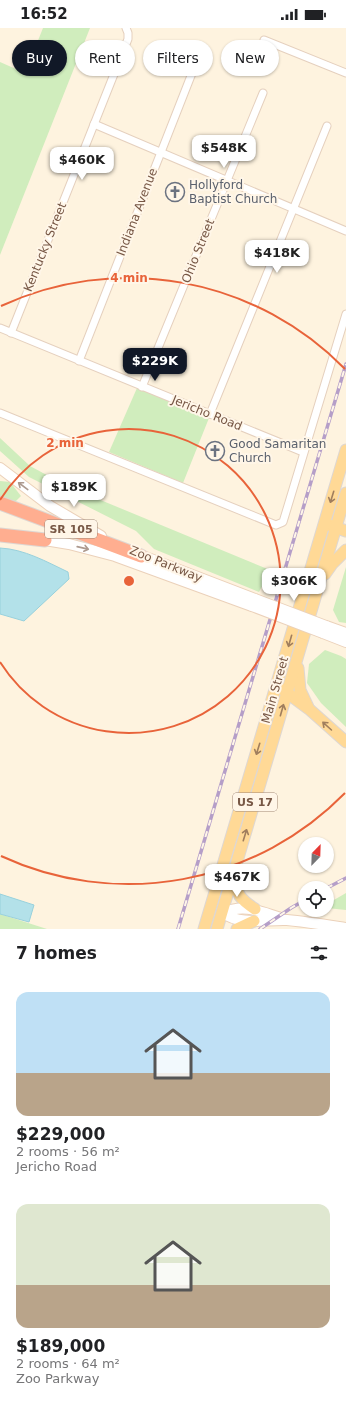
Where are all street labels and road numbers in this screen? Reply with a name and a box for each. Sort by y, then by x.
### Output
street label: Indiana Avenue [114,166,160,258]
street label: Kentucky Street [21,200,69,294]
street label: Ohio Street [179,217,217,285]
street label: Jericho Road [169,392,244,433]
road number: SR 105 [45,520,97,538]
street label: Zoo Parkway [128,543,204,585]
street label: Main Street [259,655,291,725]
road number: US 17 [233,793,277,811]

